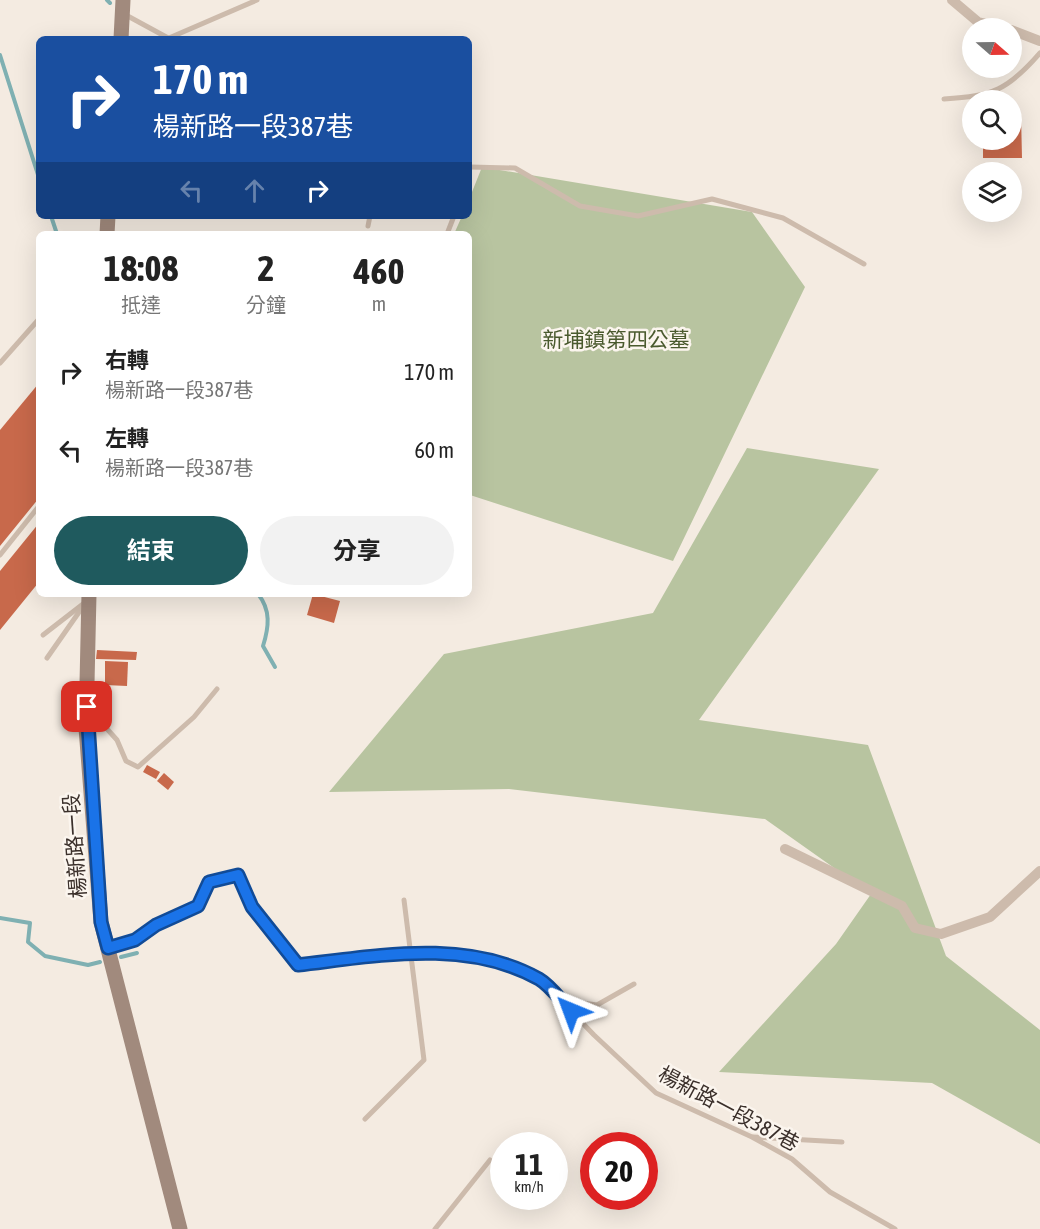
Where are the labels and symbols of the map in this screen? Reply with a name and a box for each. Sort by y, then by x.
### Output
north arrow [962,18,1022,78]
park label: 新埔鎮第四公墓 [543,327,690,351]
pin [61,681,112,732]
street label: 楊新路一段 [58,793,90,899]
position arrow [539,979,603,1043]
street label: 楊新路一段387巷 [655,1061,803,1155]
speed limit sign: 20 [580,1132,658,1210]

